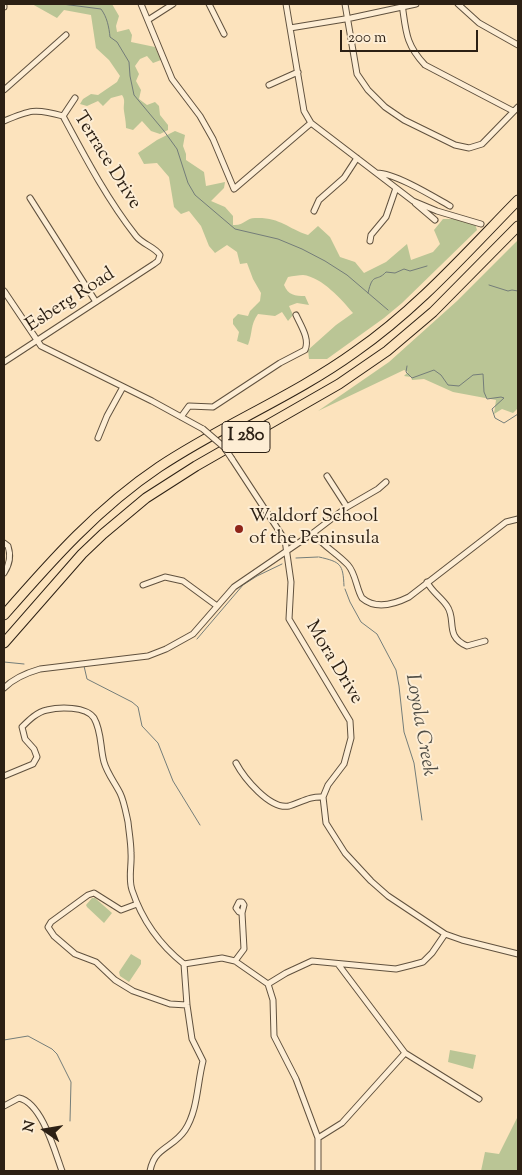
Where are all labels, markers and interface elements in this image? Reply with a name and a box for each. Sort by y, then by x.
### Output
scale bar [342,20,480,52]
text: 200 m [348,28,387,49]
street label: Terrace Drive [67,108,145,214]
street label: Esberg Road [22,264,120,338]
road number: I 280 [222,422,270,452]
place label: Waldorf School of the Peninsula [249,507,379,551]
marker: Waldorf School of the Peninsula [233,523,245,535]
street label: Mora Drive [299,617,367,709]
water label: Loyola Creek [398,672,440,778]
north arrow [20,1105,70,1155]
text: N [19,1119,41,1134]

